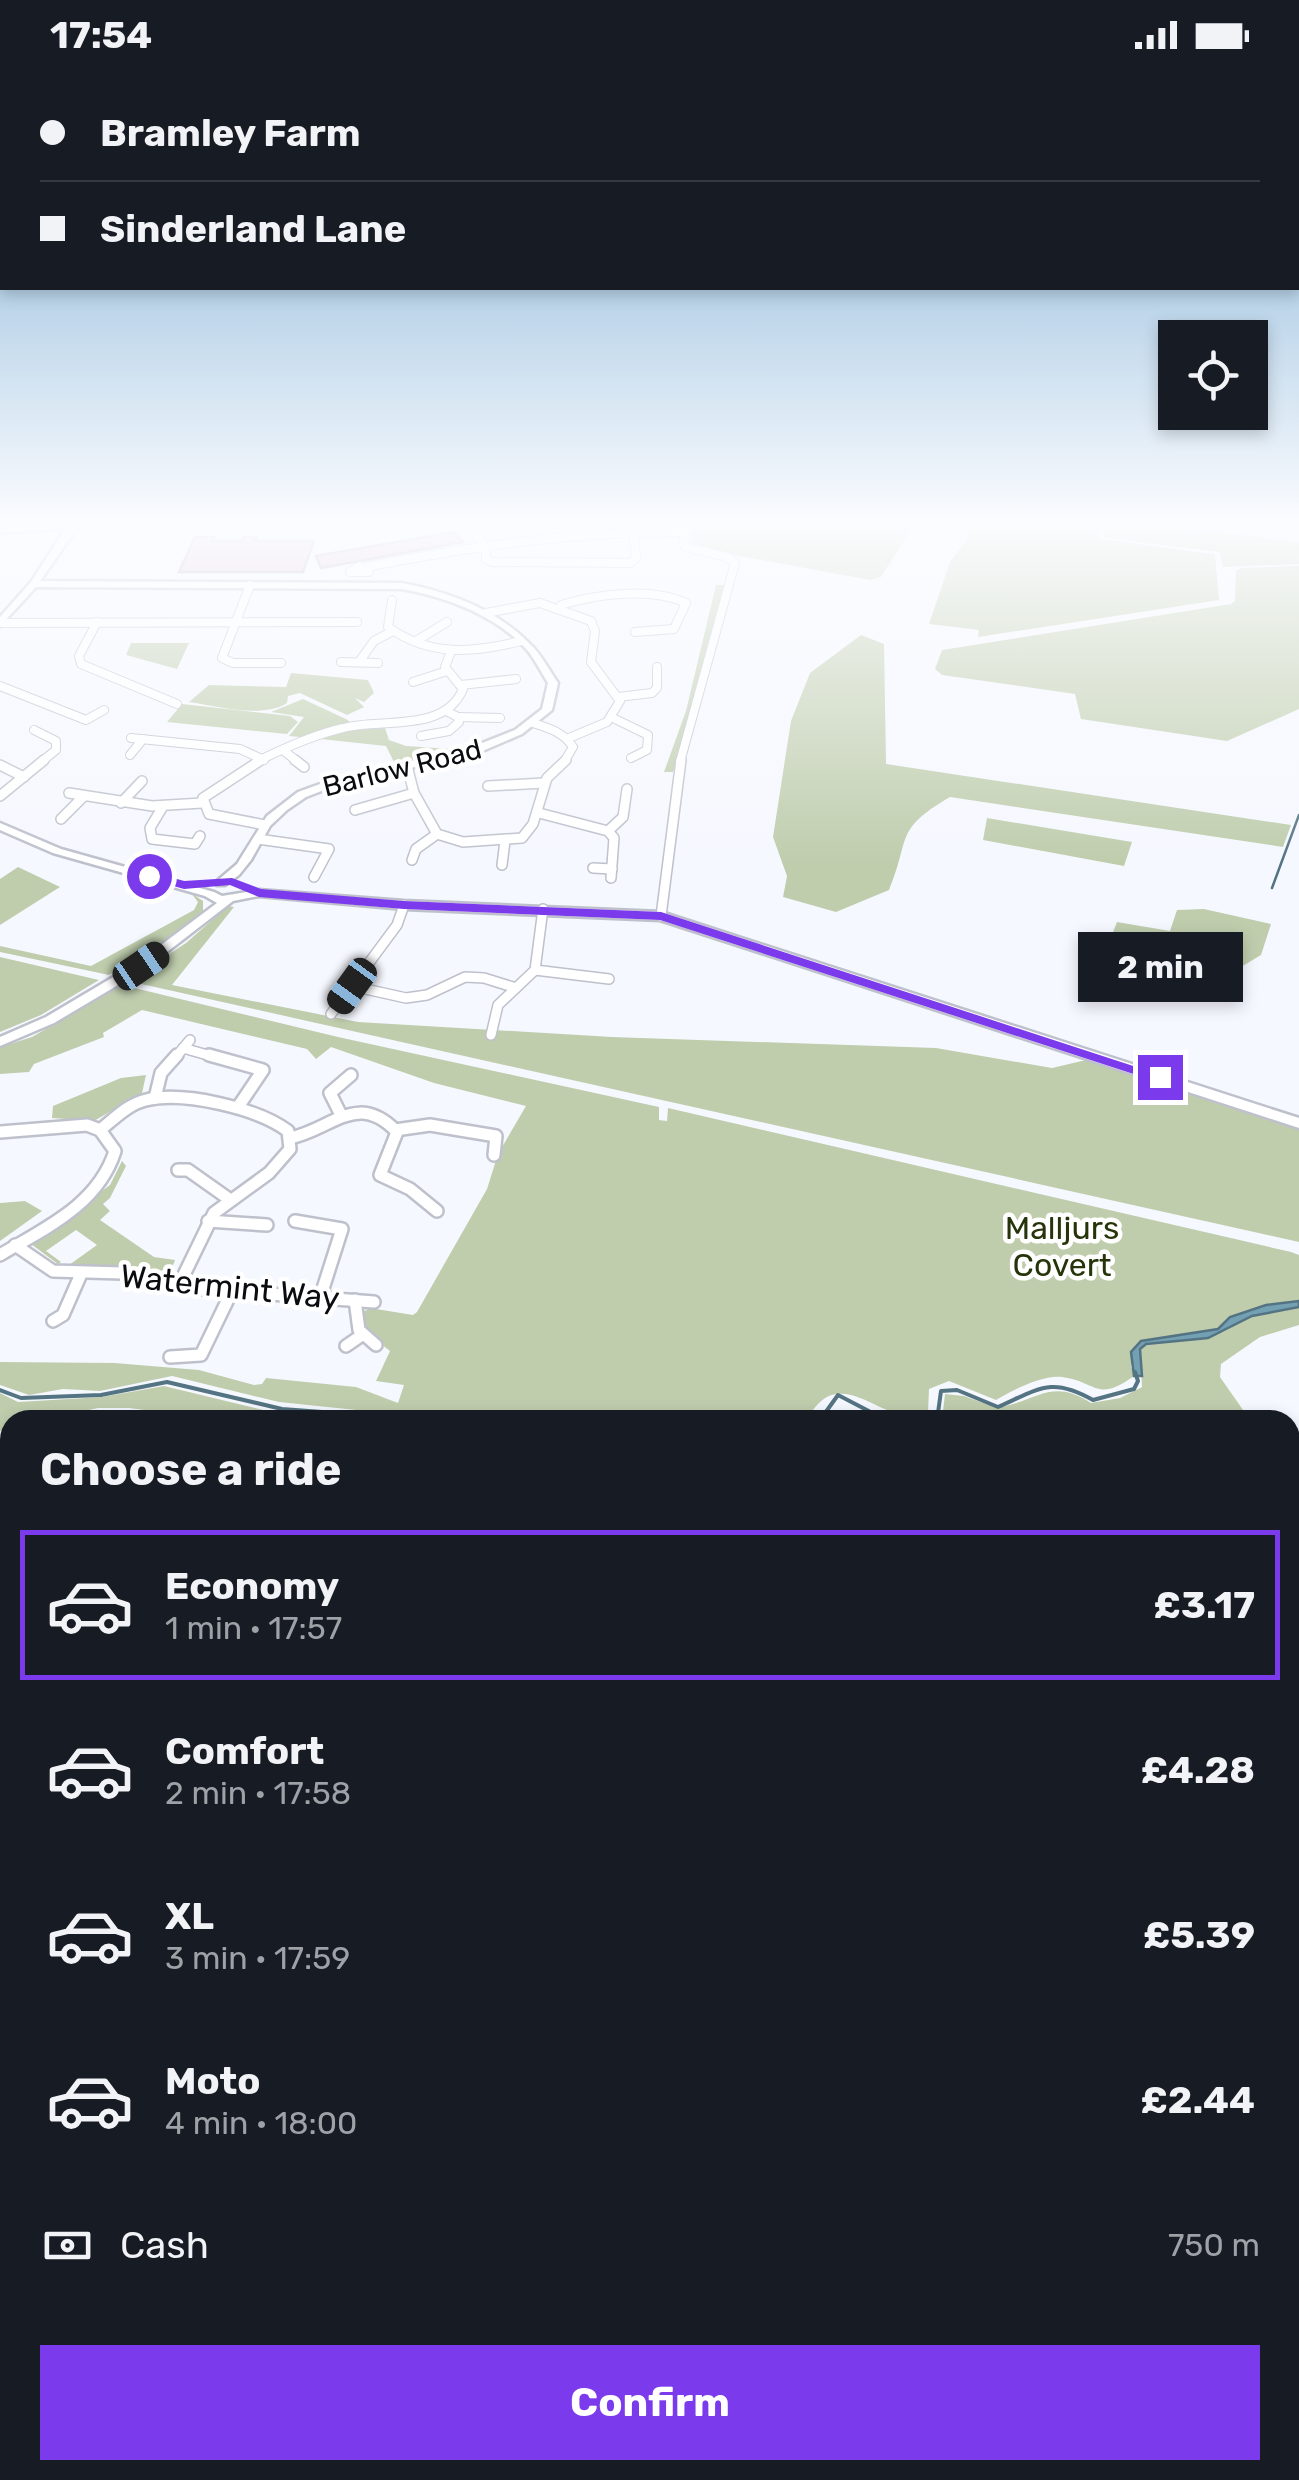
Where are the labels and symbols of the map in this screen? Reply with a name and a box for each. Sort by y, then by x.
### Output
street label: Barlow Road [319,732,485,804]
route start [127,854,172,899]
callout: 2 min [1078,932,1242,1002]
car [108,937,174,995]
car [322,953,382,1019]
route end [1138,1055,1183,1100]
park label: Malljurs Covert [1005,1209,1119,1284]
street label: Watermint Way [119,1257,341,1317]

